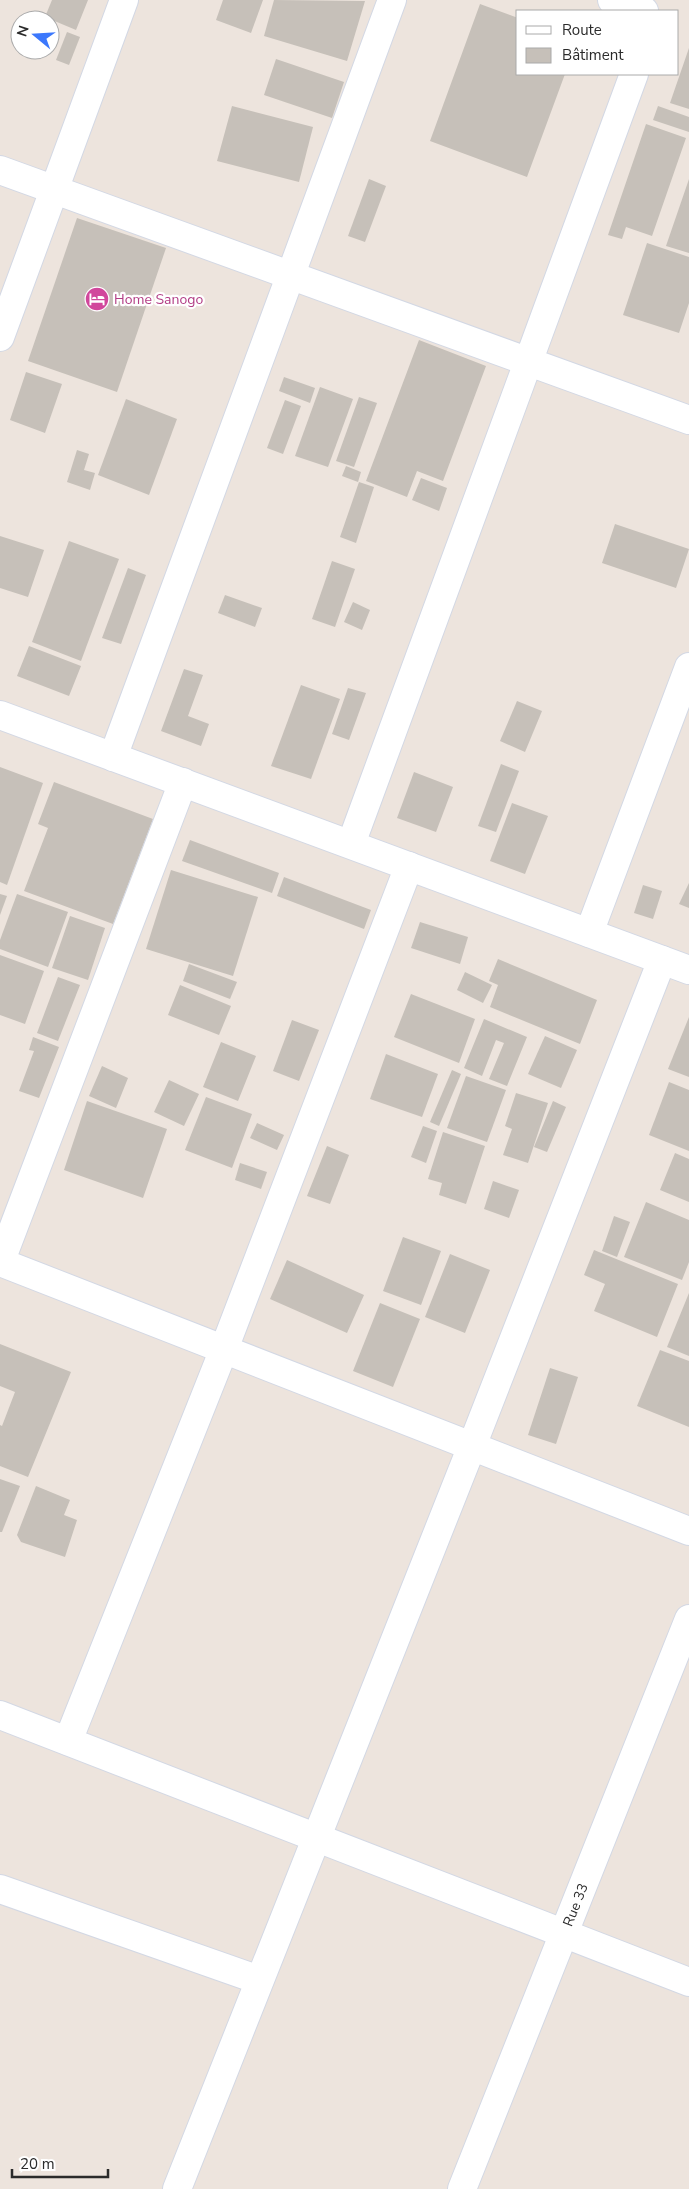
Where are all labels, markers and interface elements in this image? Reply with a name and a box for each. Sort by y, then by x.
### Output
north arrow [10,10,60,60]
legend [516,10,679,75]
text: Route [562,20,602,40]
text: N [12,23,34,39]
text: Bâtiment [562,45,624,65]
hotel icon: Home Sanogo [84,286,110,312]
place label: Home Sanogo [114,290,203,309]
street label: Rue 33 [558,1880,592,1929]
scale bar [12,2146,109,2178]
text: 20 m [20,2154,55,2174]

